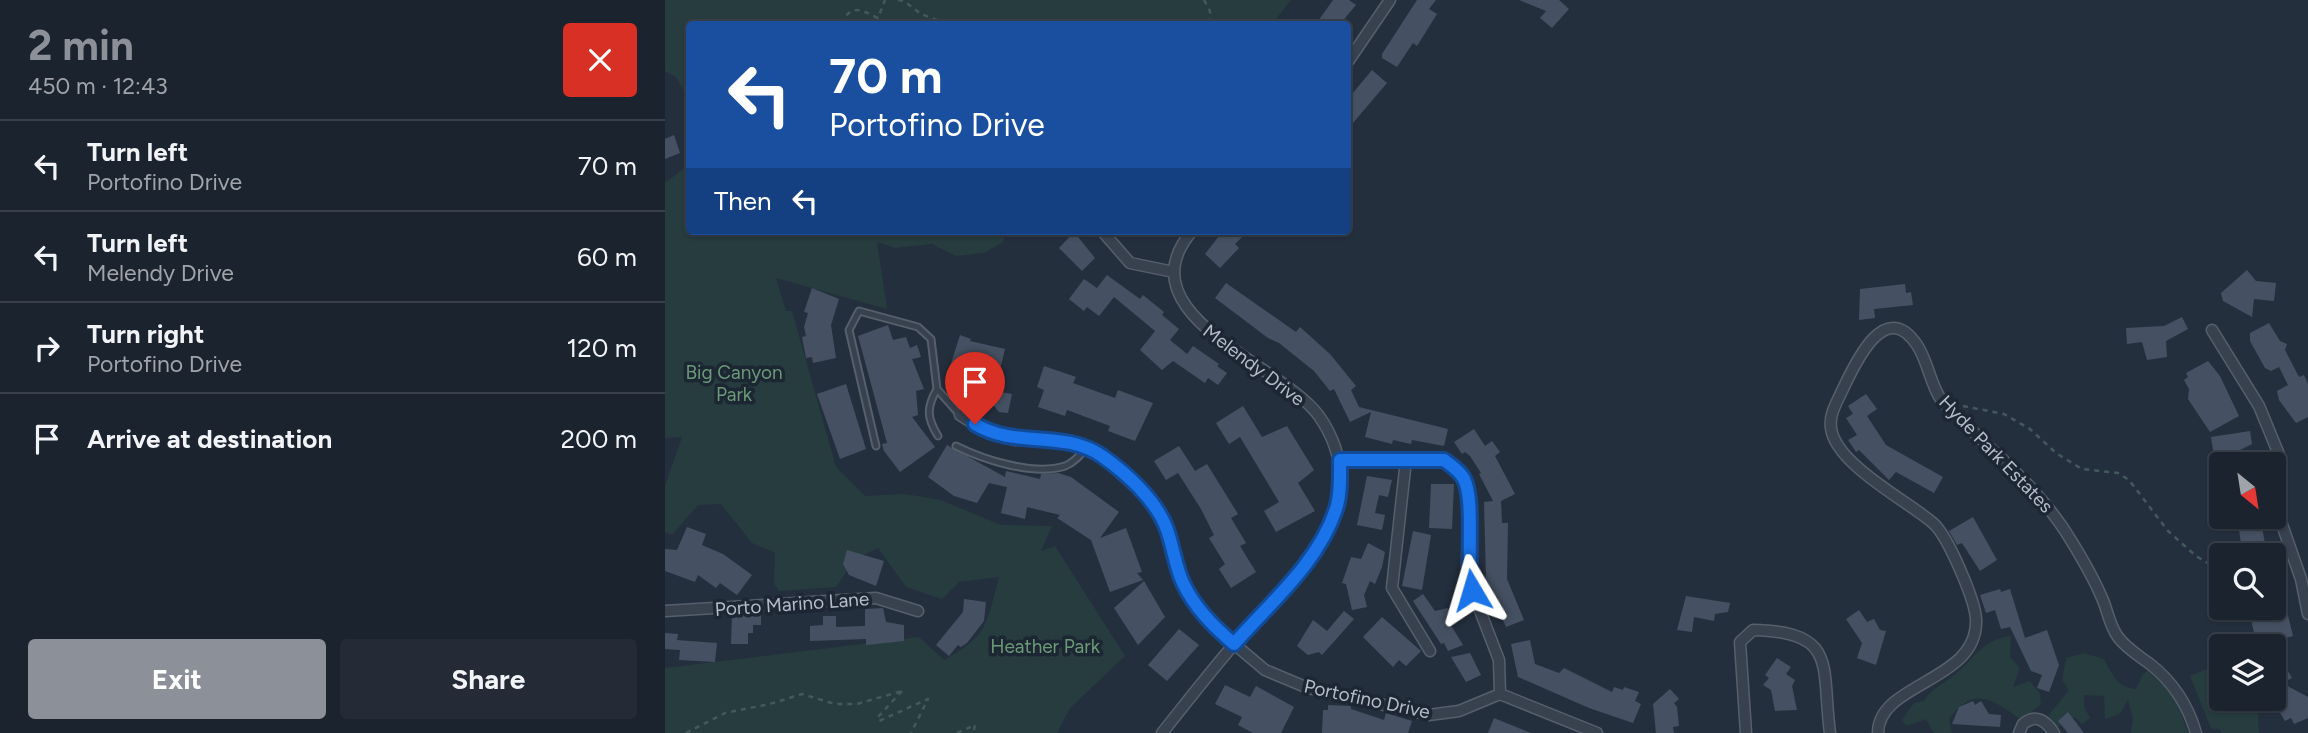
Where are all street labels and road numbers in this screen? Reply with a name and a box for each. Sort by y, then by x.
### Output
street label: Melendy Drive [1199,319,1309,411]
street label: Hyde Park Estates [1934,390,2058,518]
street label: Porto Marino Lane [714,587,870,621]
street label: Portofino Drive [1302,674,1432,724]

